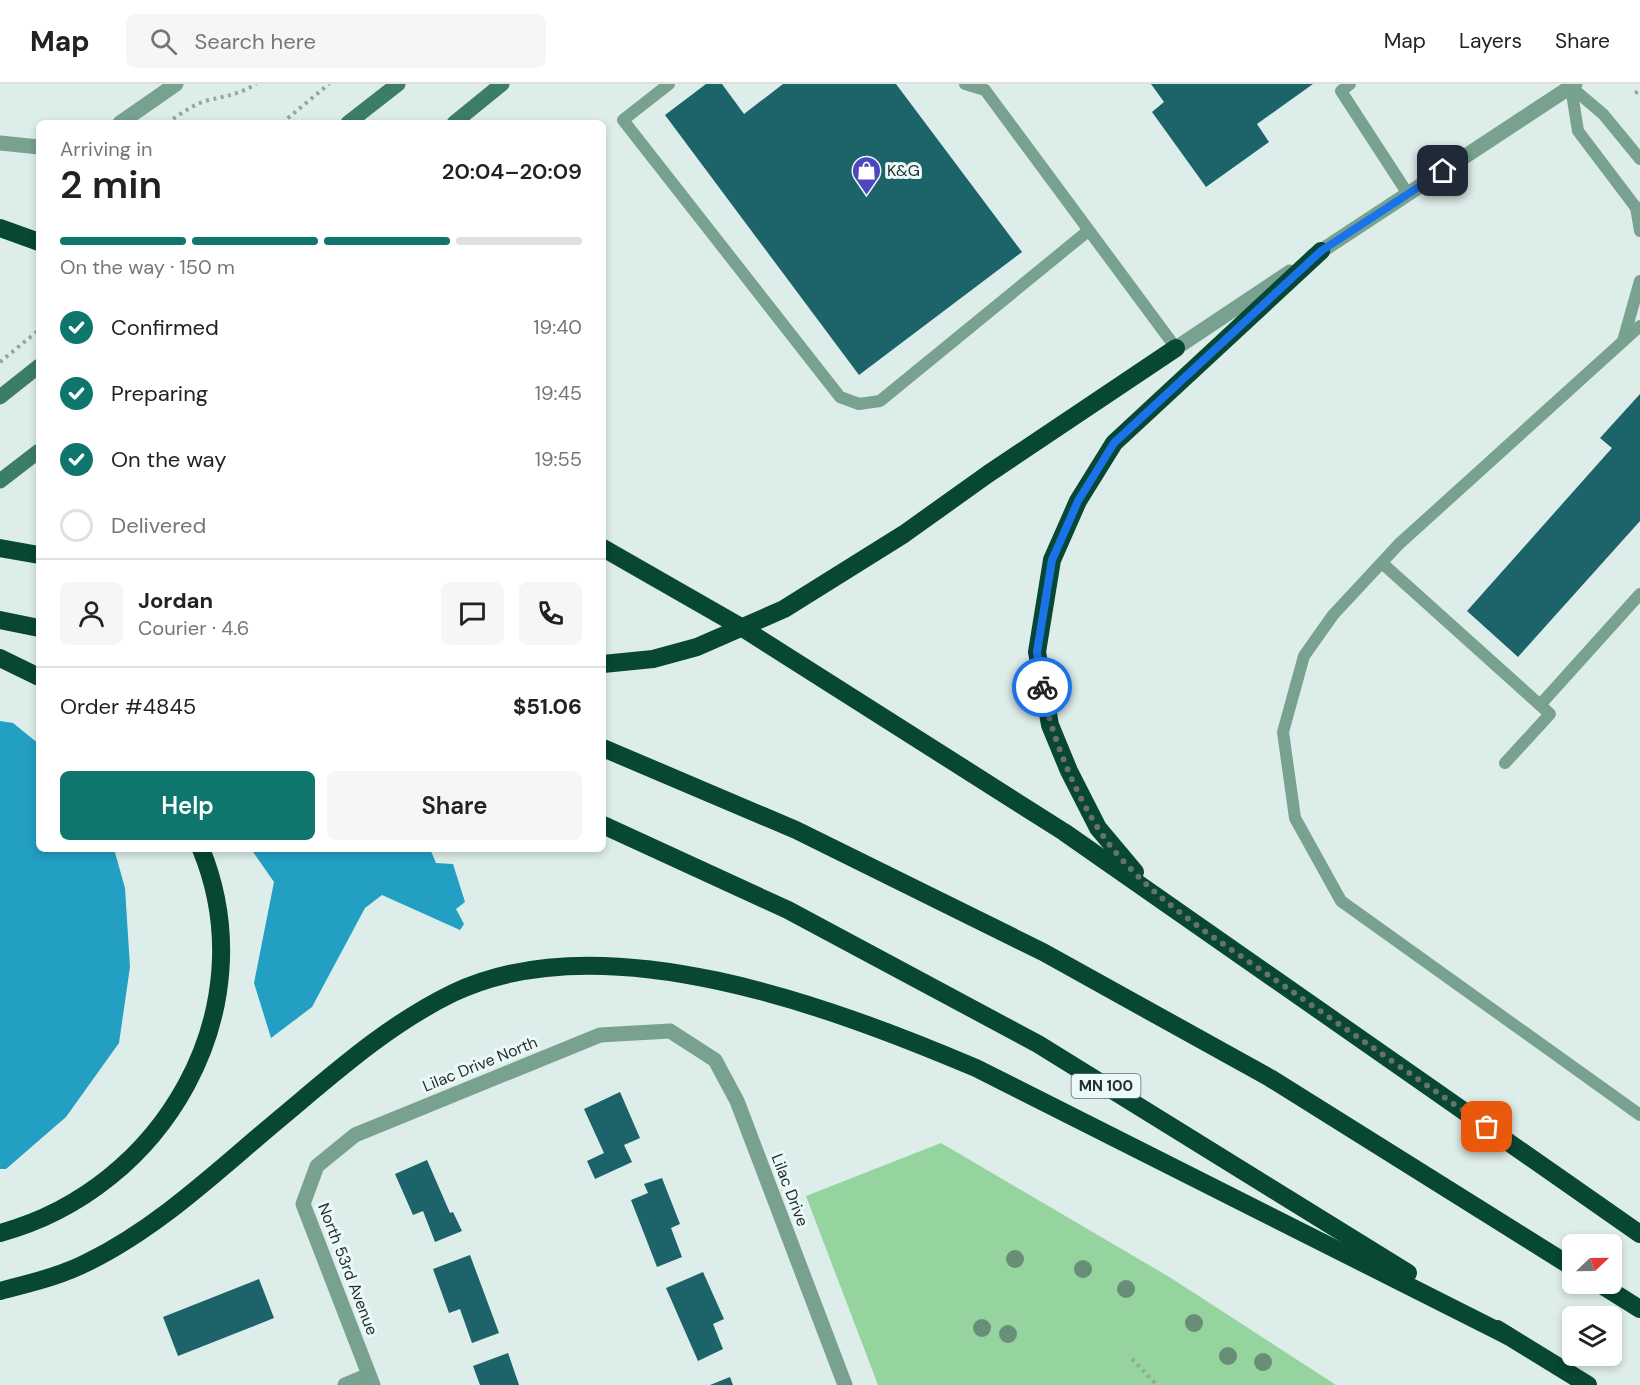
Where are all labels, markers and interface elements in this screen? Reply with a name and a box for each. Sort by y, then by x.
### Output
search box [126,14,546,68]
text: Map [30,23,90,60]
icon: search [147,25,180,58]
text: Search here [195,27,316,56]
text: Map [1384,27,1426,55]
text: Layers [1459,27,1522,55]
text: Share [1555,27,1610,55]
text: Arriving in [60,136,152,162]
pin [1417,145,1468,196]
shop icon: K&G [850,154,882,196]
icon: home [1426,154,1459,187]
text: 20:04–20:09 [442,157,582,186]
text: 2 min [60,159,162,210]
place label: K&G [887,160,920,181]
text: On the way · 150 m [60,254,235,280]
icon: check [60,311,93,344]
text: Confirmed [111,313,219,342]
text: 19:40 [533,314,582,340]
icon: check [60,377,93,410]
text: Preparing [111,379,208,408]
text: 19:45 [535,380,582,406]
icon: check [60,443,93,476]
text: On the way [111,445,226,474]
text: 19:55 [535,446,582,472]
text: Delivered [111,511,206,540]
button: person [60,582,123,645]
button: chat [441,582,504,645]
button: phone [519,582,582,645]
text: Jordan [138,586,213,615]
text: Courier · 4.6 [138,615,249,641]
courier [1012,657,1072,717]
icon: bike [1026,671,1059,704]
text: Order #4845 [60,692,196,721]
text: $51.06 [513,692,582,721]
button: Help [60,771,315,840]
button: Share [327,771,582,840]
street label: Lilac Drive North [419,1031,541,1097]
road number: MN 100 [1072,1074,1140,1098]
pin [1461,1101,1512,1152]
icon: bag [1470,1110,1503,1143]
street label: Lilac Drive [767,1151,813,1229]
street label: North 53rd Avenue [313,1200,383,1338]
north arrow [1562,1234,1622,1294]
map controls [1562,1234,1622,1366]
button: layers [1562,1306,1622,1366]

